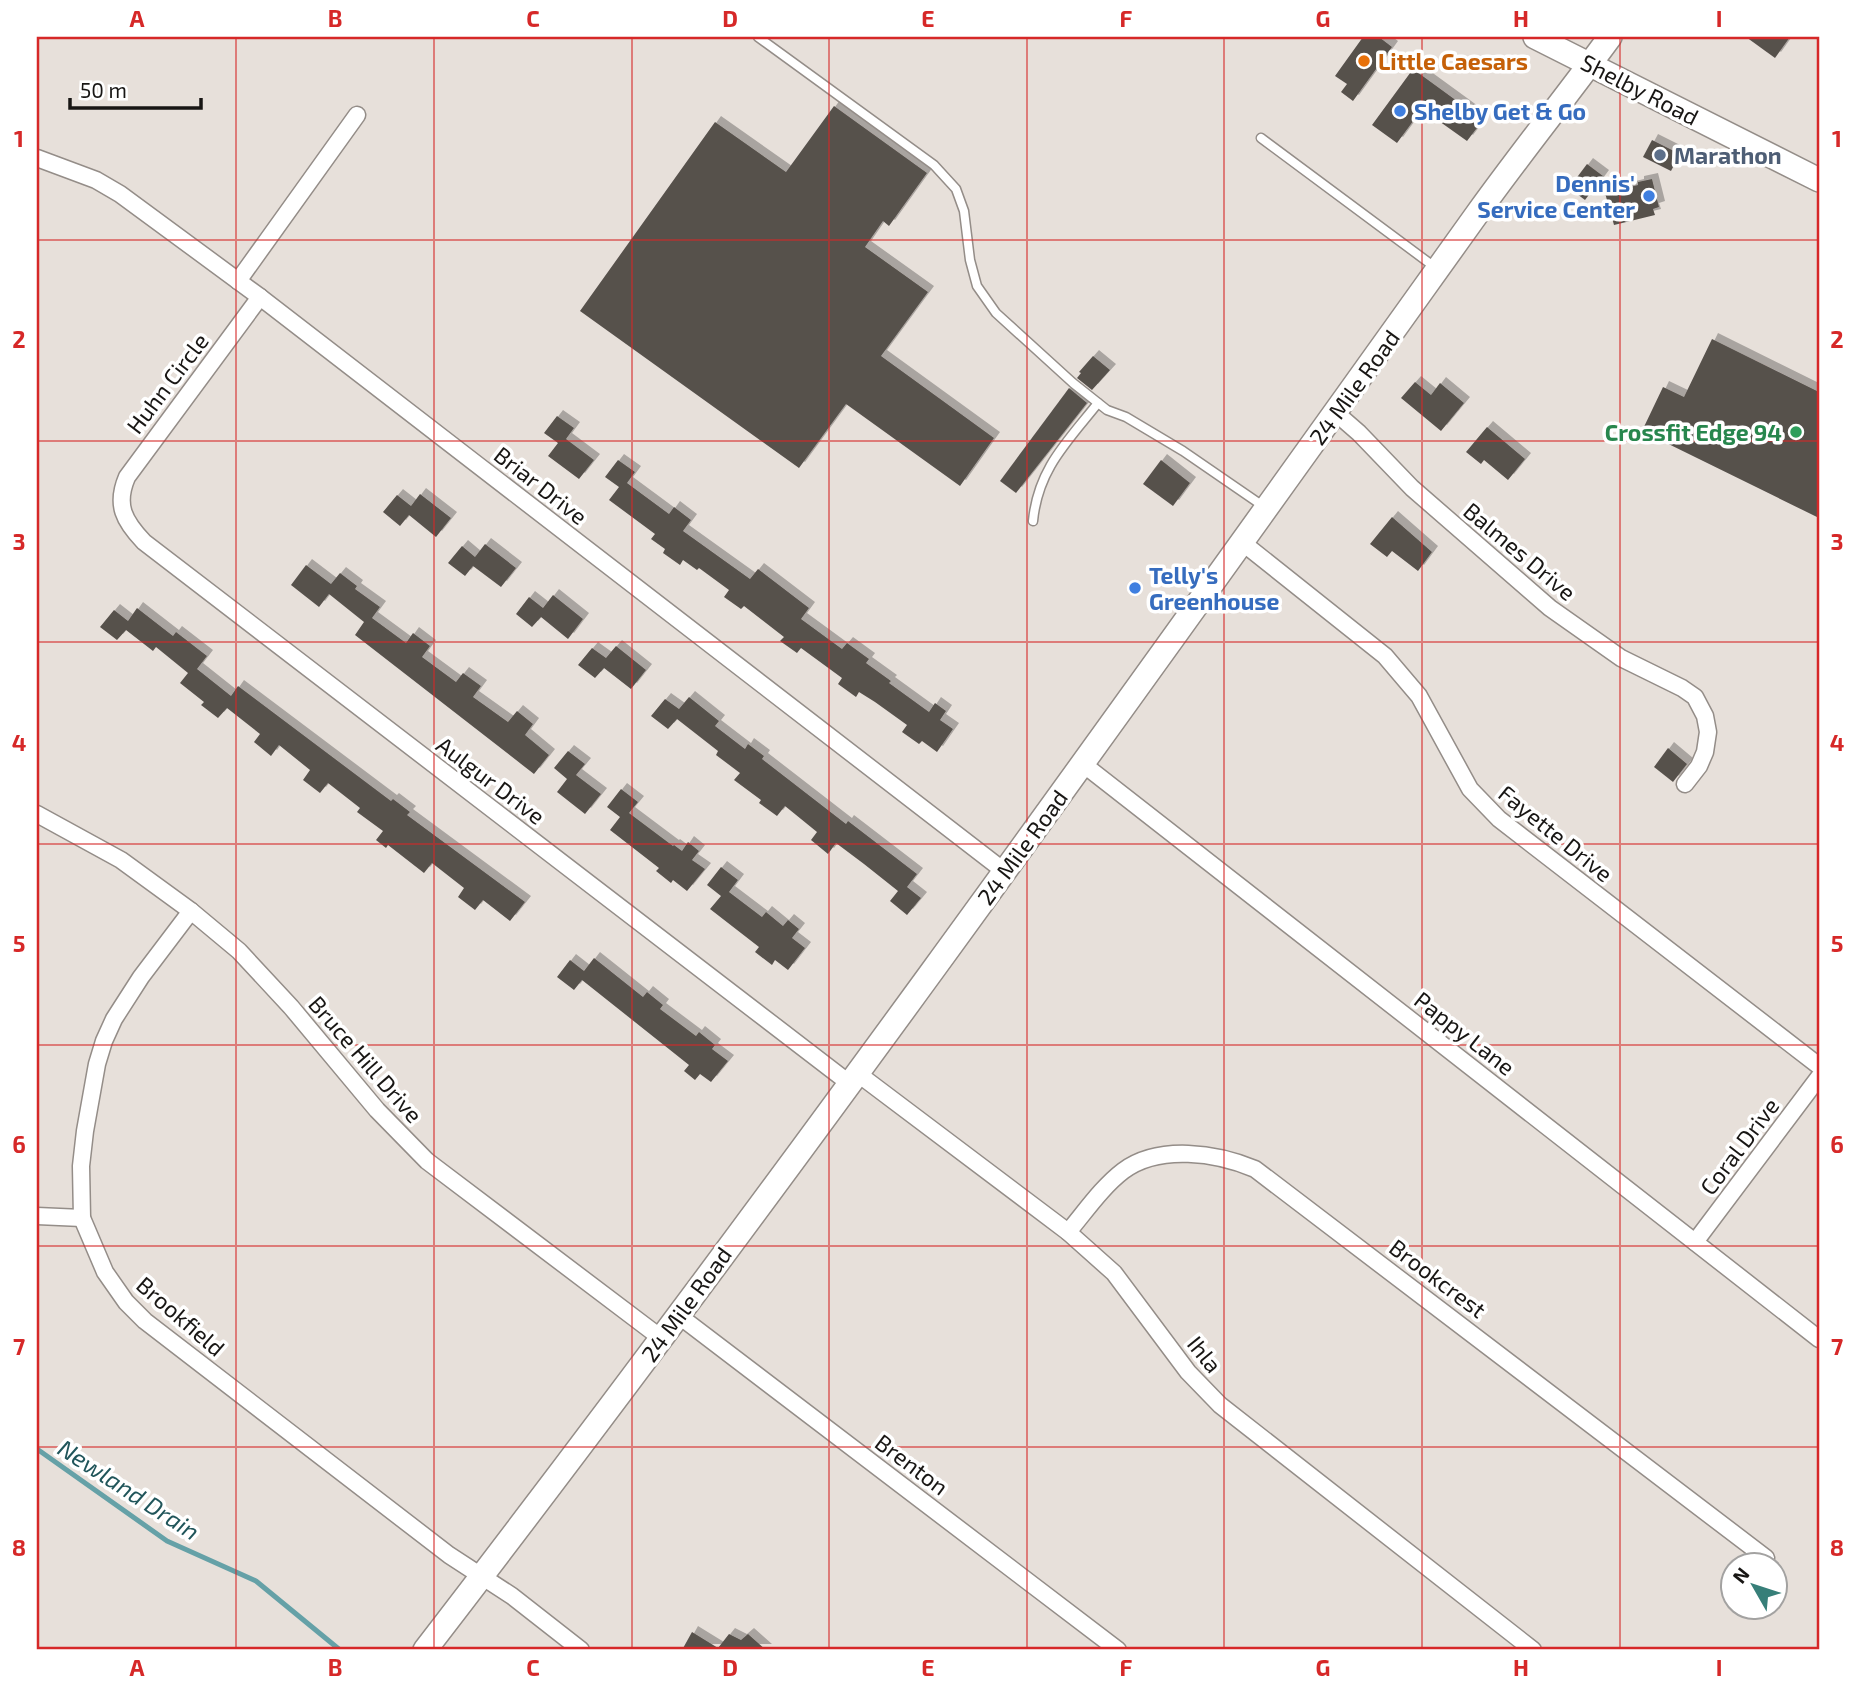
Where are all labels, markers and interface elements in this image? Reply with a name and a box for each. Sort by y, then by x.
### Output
text: A [129,4,145,32]
text: B [328,4,342,32]
text: C [526,4,540,32]
text: D [722,4,738,32]
text: E [921,4,935,32]
text: F [1120,4,1133,32]
text: G [1316,4,1330,32]
text: H [1513,4,1529,32]
text: I [1716,4,1722,32]
place label: Little Caesars [1378,47,1528,75]
street label: Shelby Road [1577,47,1703,131]
marker: Little Caesars [1356,53,1372,69]
scale bar [70,66,201,110]
text: 50 m [80,77,127,102]
place label: Shelby Get & Go [1414,97,1586,125]
marker: Shelby Get & Go [1392,103,1408,119]
text: 1 [14,124,24,152]
text: 1 [1832,124,1842,152]
place label: Marathon [1674,141,1782,169]
marker: Marathon [1652,147,1668,163]
place label: Dennis' Service Center [1477,169,1635,223]
marker: Dennis' Service Center [1641,188,1657,204]
street label: 24 Mile Road [1303,324,1405,450]
text: 2 [12,325,26,353]
text: 2 [1830,325,1844,353]
street label: Huhn Circle [120,327,214,439]
place label: Crossfit Edge 94 [1605,418,1782,446]
marker: Crossfit Edge 94 [1788,424,1804,440]
street label: Briar Drive [489,440,593,530]
street label: Balmes Drive [1458,496,1582,606]
text: 3 [12,527,26,555]
text: 3 [1830,527,1844,555]
place label: Telly's Greenhouse [1149,561,1280,615]
marker: Telly's Greenhouse [1127,580,1143,596]
text: 4 [12,728,26,756]
text: 4 [1830,728,1844,756]
street label: Aulgur Drive [431,730,551,830]
street label: Fayette Drive [1493,779,1619,887]
street label: 24 Mile Road [971,784,1073,910]
text: 5 [13,929,25,957]
text: 5 [1831,929,1843,957]
street label: Pappy Lane [1409,985,1521,1081]
street label: Bruce Hill Drive [303,990,429,1128]
street label: Coral Drive [1694,1092,1784,1200]
text: 6 [12,1130,26,1158]
text: 6 [1830,1130,1844,1158]
street label: Brookcrest [1384,1233,1492,1324]
street label: 24 Mile Road [635,1241,737,1367]
street label: Brookfield [131,1270,231,1362]
street label: Ihla [1182,1330,1228,1378]
text: 7 [13,1332,25,1360]
text: 7 [1831,1332,1843,1360]
street label: Brenton [870,1428,954,1500]
water label: Newland Drain [53,1433,205,1545]
text: 8 [12,1533,26,1561]
text: 8 [1830,1533,1844,1561]
north arrow [1720,1550,1790,1620]
text: N [1727,1562,1754,1588]
text: A [129,1653,145,1681]
text: B [328,1653,342,1681]
text: C [526,1653,540,1681]
text: D [722,1653,738,1681]
text: E [921,1653,935,1681]
text: F [1120,1653,1133,1681]
text: G [1316,1653,1330,1681]
text: H [1513,1653,1529,1681]
text: I [1716,1653,1722,1681]

